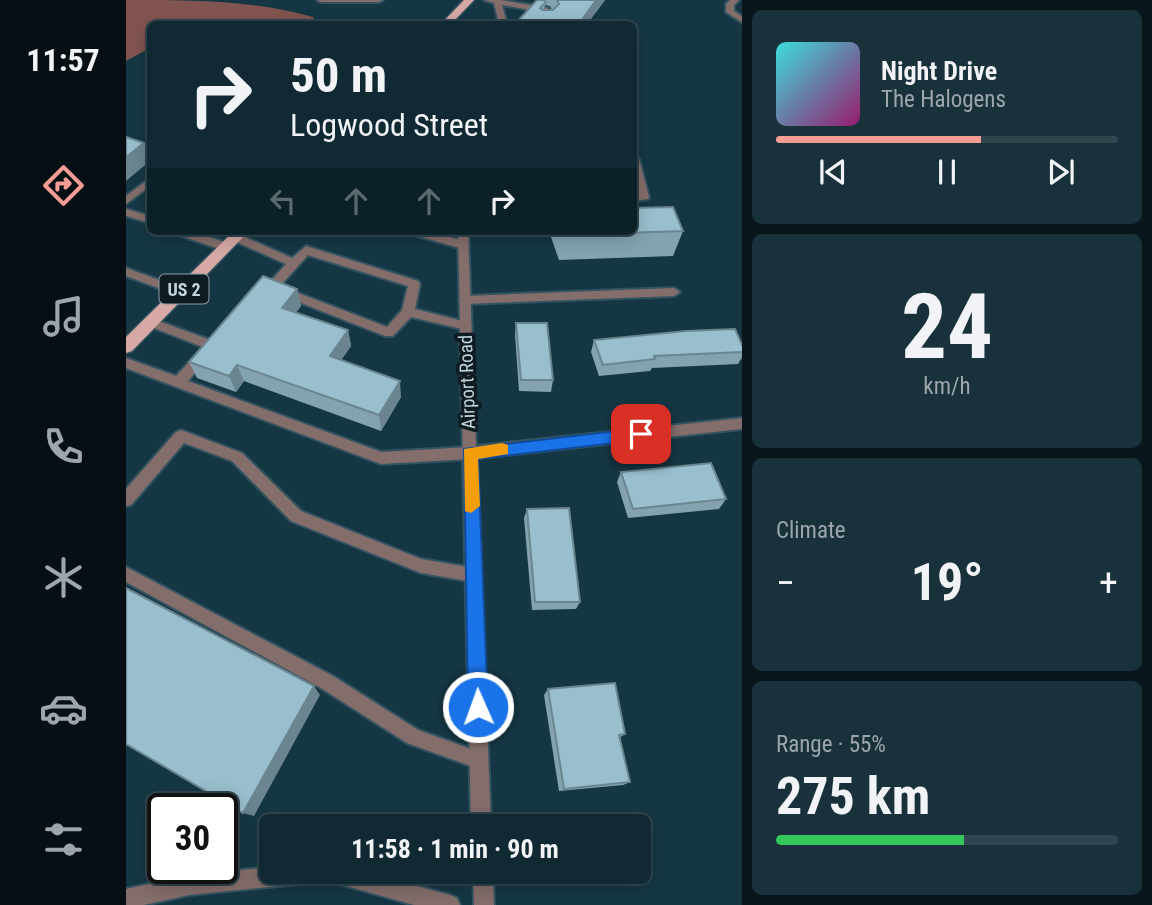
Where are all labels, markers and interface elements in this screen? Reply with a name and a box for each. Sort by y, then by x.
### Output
text: 11:57 [26,41,100,79]
text: 50 m [290,47,387,104]
icon: right [175,49,266,140]
text: Night Drive [881,56,997,86]
text: The Halogens [881,86,1006,113]
text: Logwood Street [290,106,488,144]
icon: previous [814,153,852,191]
icon: pause [928,153,966,191]
icon: next [1042,153,1080,191]
icon: directions [39,161,88,210]
icon: left [264,182,302,220]
icon: ahead [337,182,375,220]
icon: ahead [410,182,448,220]
icon: right [483,182,521,220]
road number: US 2 [160,274,208,304]
text: 24 [901,274,993,380]
icon: music [39,292,88,341]
street label: Airport Road [454,334,480,430]
text: km/h [923,373,971,400]
pin [611,404,671,464]
icon: arrive [622,415,660,453]
icon: phone [39,422,88,471]
text: Climate [776,517,846,544]
text: 19° [911,552,983,613]
icon: climate [39,553,88,602]
text: − [776,561,795,605]
text: + [1099,561,1118,605]
position arrow [441,670,515,744]
icon: car [39,684,88,733]
text: Range · 55% [776,731,886,758]
text: 275 km [776,766,930,827]
speed limit sign: 30 [147,793,238,884]
icon: filters [39,815,88,864]
text: 11:58 · 1 min · 90 m [351,834,559,864]

